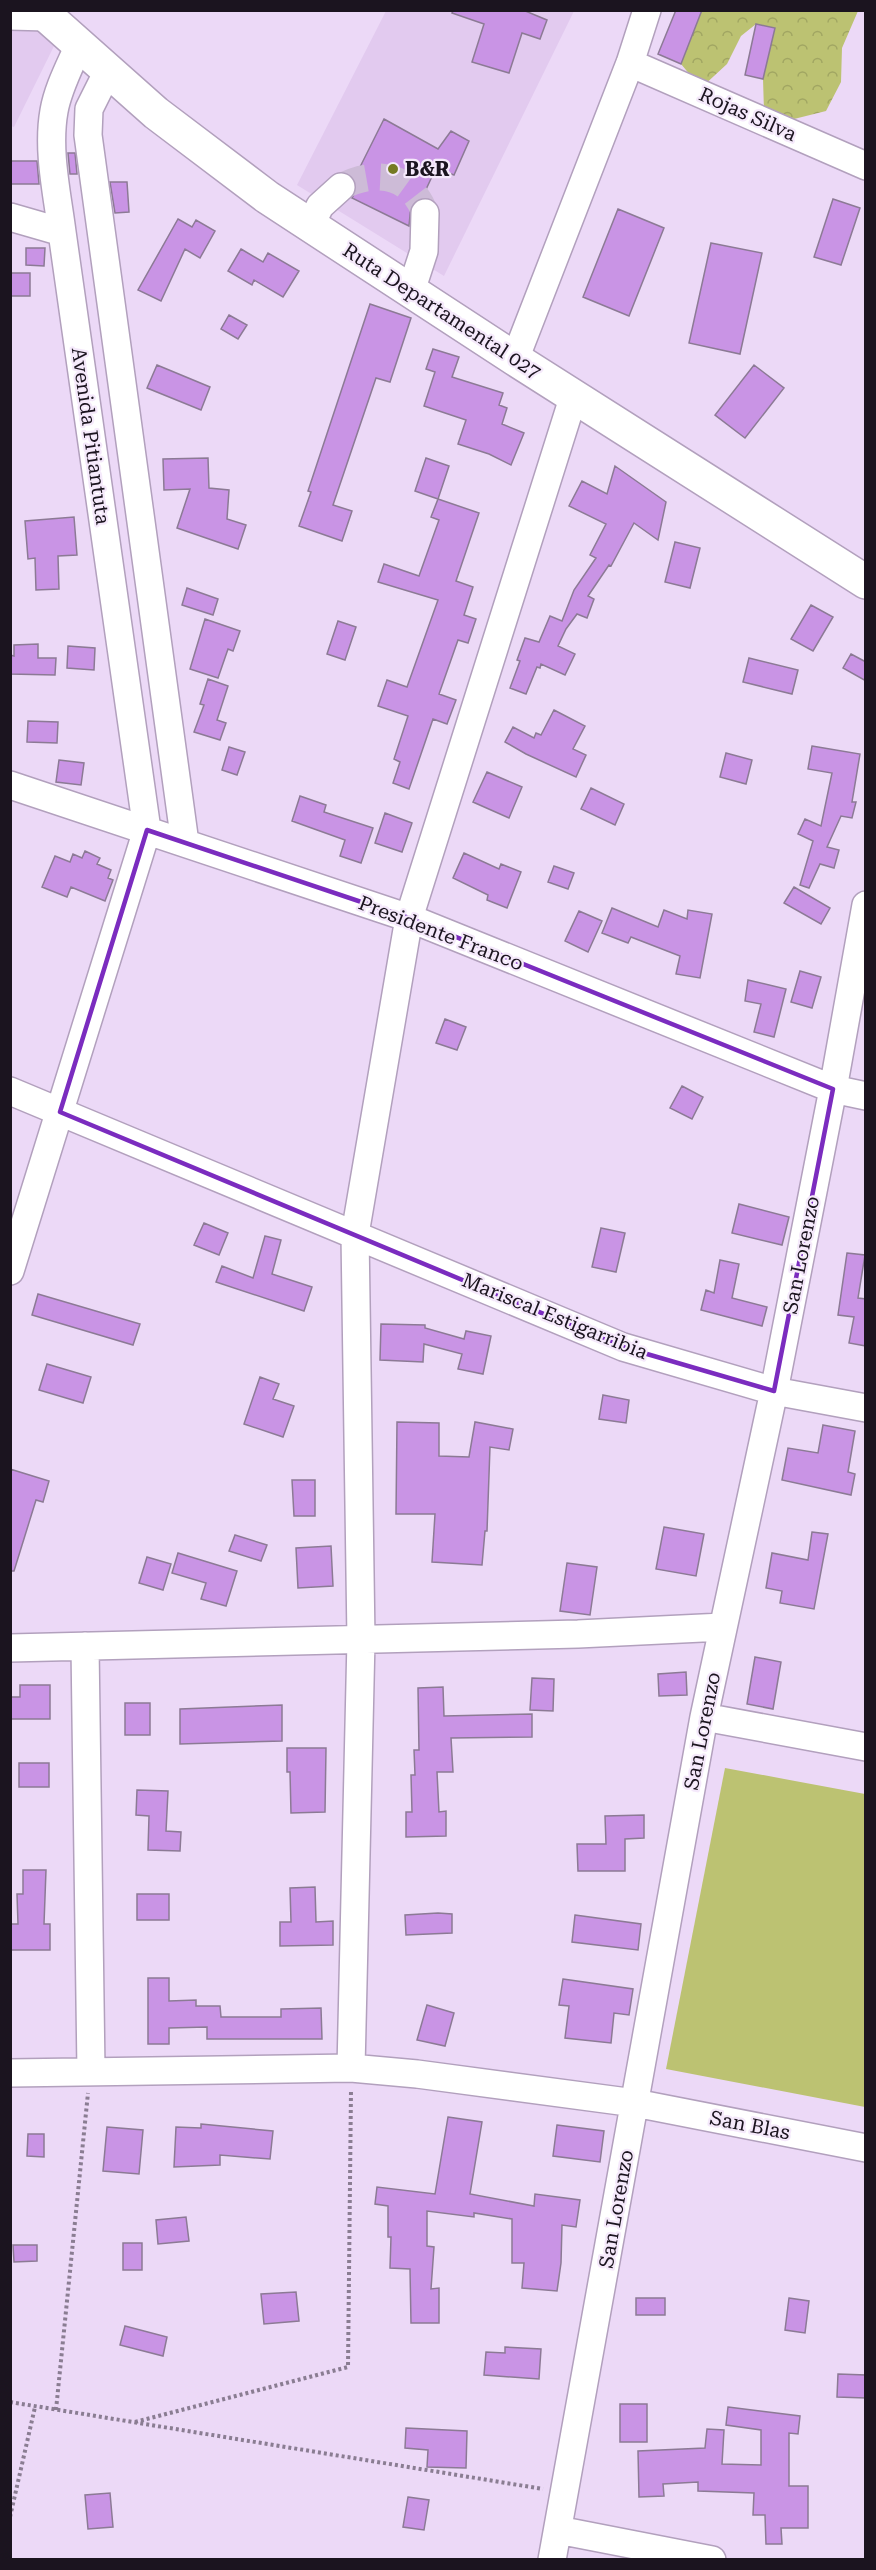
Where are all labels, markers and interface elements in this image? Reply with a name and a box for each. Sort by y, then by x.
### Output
street label: Rojas Silva [696,82,801,146]
place label: B&R [405,157,450,181]
marker: B&R [386,162,400,176]
street label: Ruta Departamental 027 [338,238,546,384]
street label: Avenida Pitiantuta [67,346,115,526]
street label: Presidente Franco [355,890,527,976]
street label: San Lorenzo [778,1194,824,1316]
street label: Mariscal Estigarribia [459,1268,652,1364]
street label: San Lorenzo [679,1670,725,1792]
street label: San Blas [708,2105,792,2145]
street label: San Lorenzo [594,2148,638,2270]

